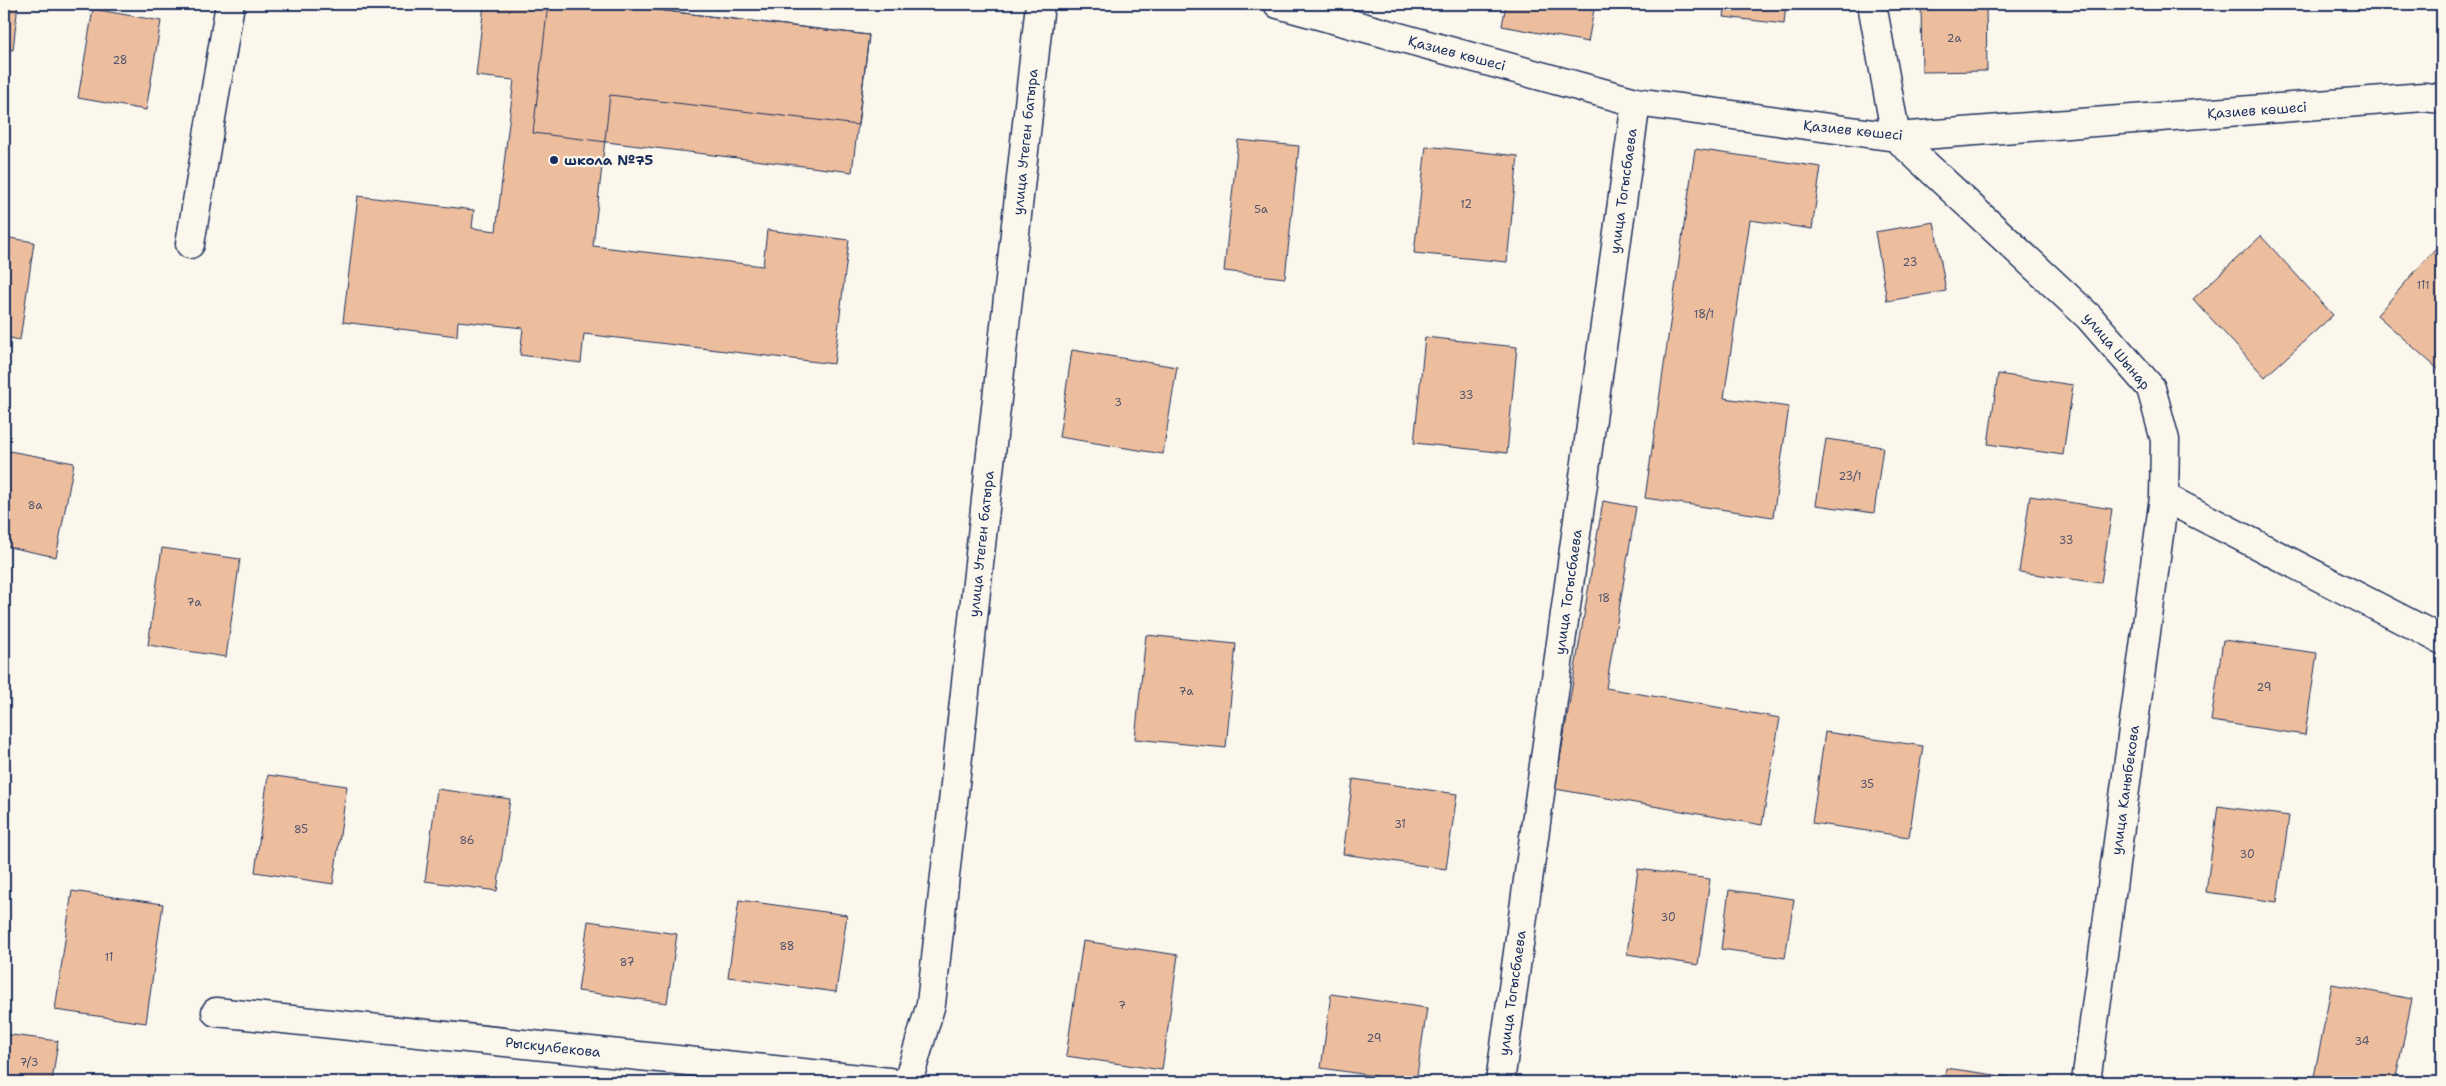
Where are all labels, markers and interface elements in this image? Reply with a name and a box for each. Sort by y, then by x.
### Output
street label: Қазиев көшесі [1406,31,1508,75]
house number: 2а [1947,31,1961,46]
house number: 28 [112,53,128,68]
street label: улица Утеген батыра [1008,68,1042,216]
street label: Қазиев көшесі [2206,98,2308,122]
street label: Қазиев көшесі [1802,116,1904,144]
street label: улица Тогысбаева [1605,127,1641,255]
place label: школа №75 [564,151,653,169]
marker: школа №75 [548,154,560,166]
house number: 12 [1460,197,1472,212]
house number: 5а [1254,202,1268,217]
house number: 23 [1903,255,1917,270]
house number: 111 [2416,278,2430,293]
house number: 18/1 [1694,307,1714,322]
street label: улица Шынар [2079,309,2155,393]
house number: 33 [1459,388,1473,403]
house number: 3 [1114,395,1122,410]
house number: 23/1 [1838,469,1862,484]
street label: улица Утеген батыра [964,470,998,618]
house number: 8а [28,498,42,513]
street label: улица Тогысбаева [1550,528,1586,656]
house number: 33 [2059,533,2073,548]
house number: 18 [1598,591,1610,606]
house number: 7а [187,595,201,610]
house number: 29 [2257,680,2271,695]
house number: 7а [1179,684,1193,699]
street label: улица Каныбекова [2107,724,2143,856]
house number: 35 [1860,777,1874,792]
house number: 31 [1394,817,1406,832]
house number: 85 [294,822,308,837]
house number: 86 [459,833,475,848]
house number: 30 [2239,847,2255,862]
house number: 30 [1660,910,1676,925]
street label: улица Тогысбаева [1494,929,1530,1057]
house number: 88 [779,939,795,954]
house number: 11 [105,950,113,965]
house number: 87 [620,955,635,970]
house number: 7 [1118,998,1126,1013]
house number: 29 [1367,1031,1381,1046]
street label: Рыскулбекова [504,1033,602,1061]
house number: 34 [2355,1034,2370,1049]
house number: 7/3 [20,1055,38,1070]

